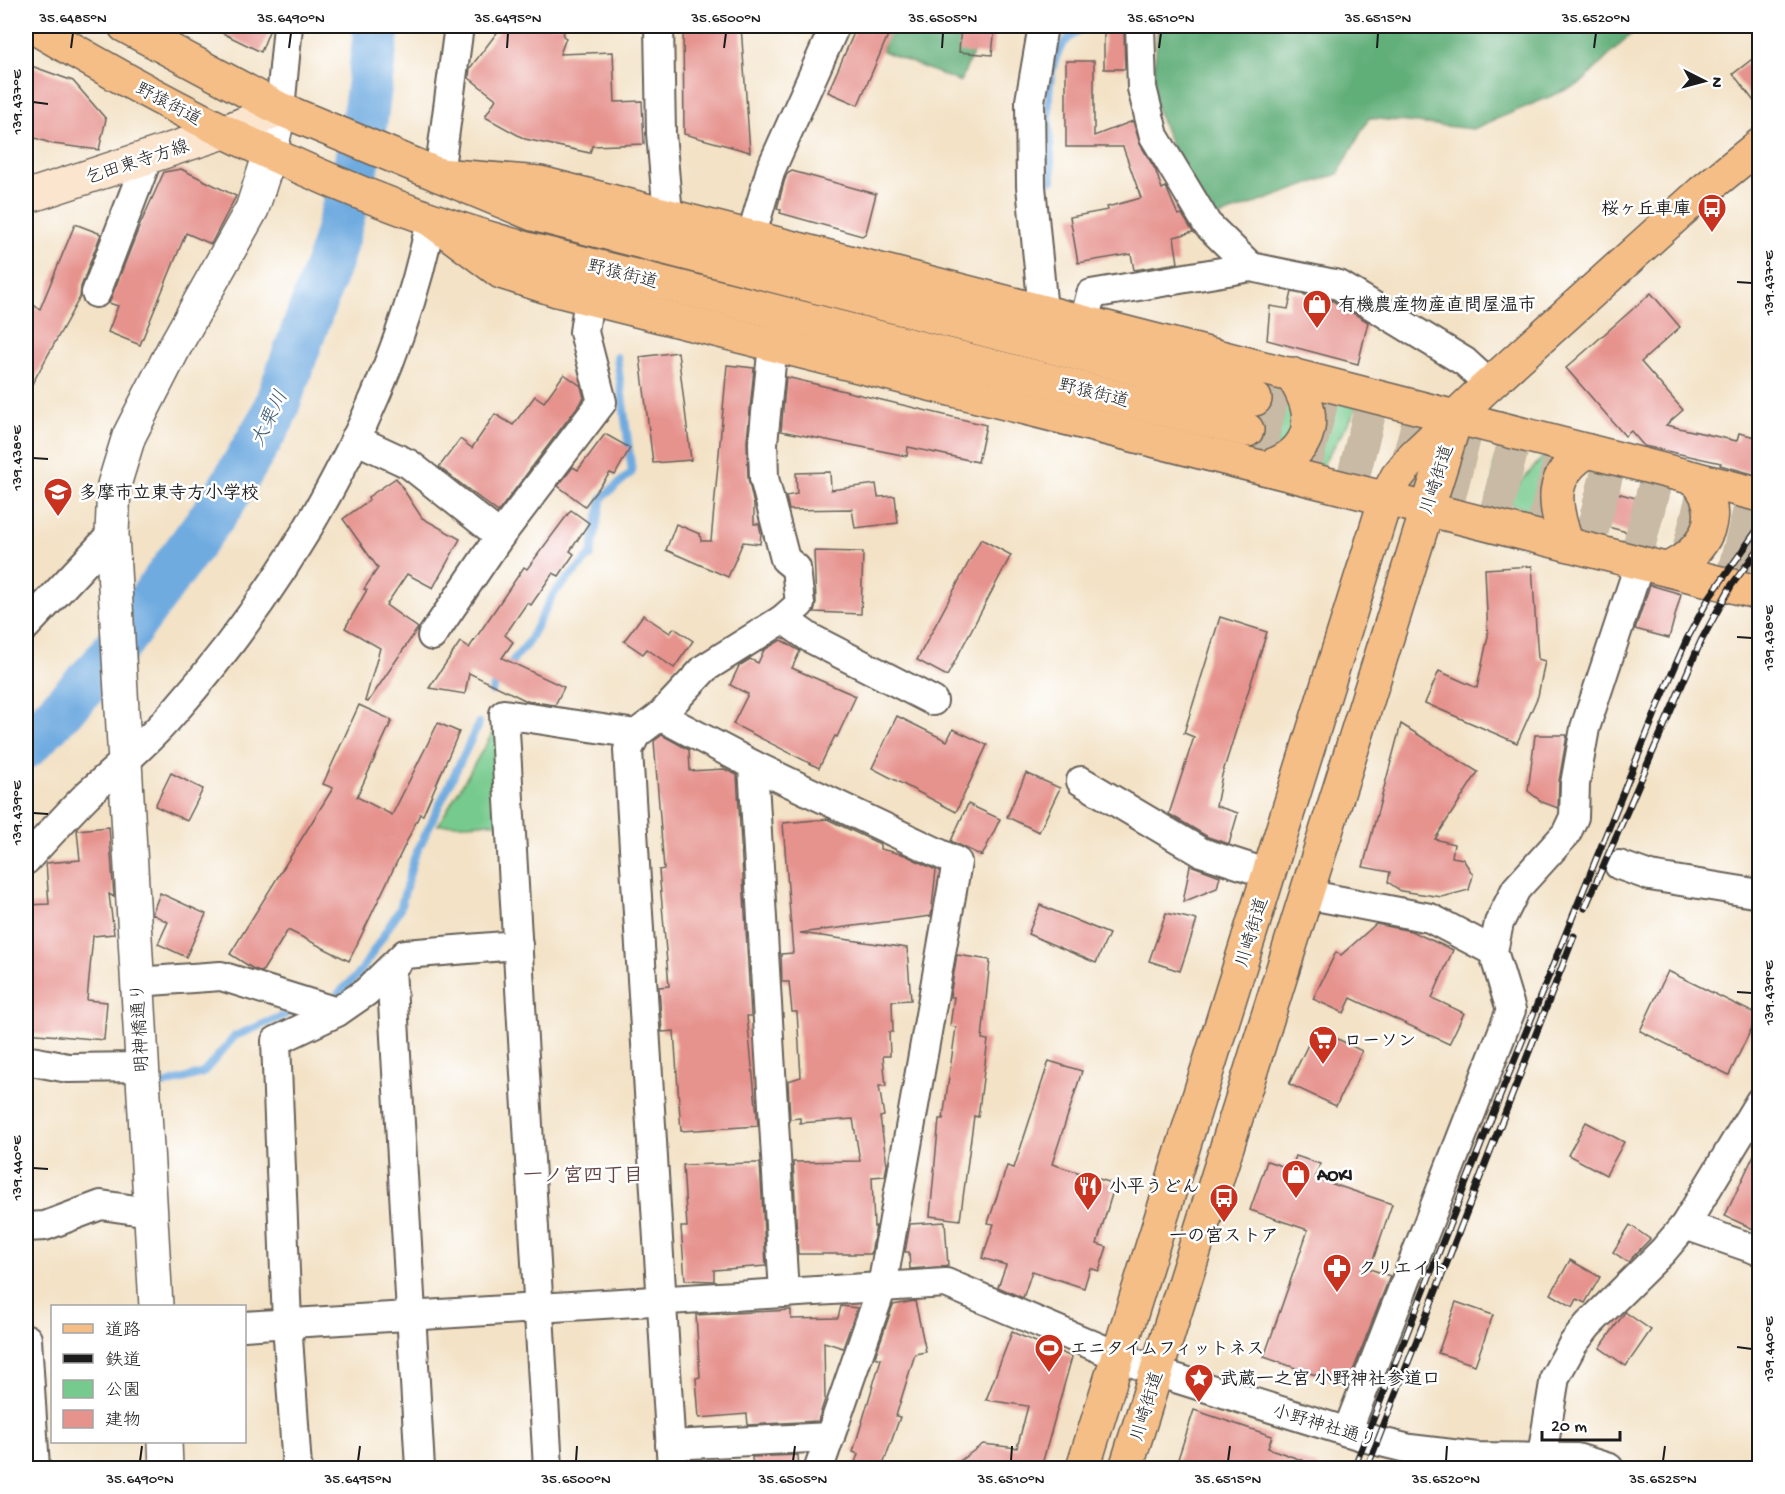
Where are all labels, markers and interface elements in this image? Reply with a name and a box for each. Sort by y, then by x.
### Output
text: 35.6485°N [38,10,107,28]
text: 35.6490°N [256,10,325,28]
text: 35.6495°N [473,10,542,28]
text: 35.6500°N [690,10,761,28]
text: 35.6505°N [908,10,978,28]
text: 35.6510°N [1127,10,1195,28]
text: 35.6515°N [1344,10,1411,28]
text: 35.6520°N [1561,10,1630,28]
north arrow [1674,51,1734,111]
text: 139.437°E [9,69,27,135]
text: N [1705,76,1725,89]
street label: 野猿街道 [131,78,205,131]
street label: 乞田東寺方線 [83,136,192,190]
bus stop icon: 桜ヶ丘車庫 [1696,192,1728,234]
place label: 桜ヶ丘車庫 [1601,198,1691,221]
text: 139.437°E [1761,250,1779,316]
street label: 野猿街道 [585,256,660,294]
shop icon: 有機農産物産直問屋温市 [1301,288,1333,330]
place label: 有機農産物産直問屋温市 [1338,295,1536,317]
street label: 野猿街道 [1056,375,1131,413]
water label: 大栗川 [247,387,295,452]
text: 139.438°E [9,425,27,492]
street label: 川崎街道 [1416,442,1459,517]
school or university icon: 多摩市立東寺方小学校 [42,476,74,518]
place label: 多摩市立東寺方小学校 [79,483,259,505]
text: 139.438°E [1761,605,1779,672]
text: 139.439°E [9,780,27,846]
street label: 川崎街道 [1232,895,1274,970]
text: 139.439°E [1761,960,1779,1026]
street label: 明神橋通り [128,982,154,1073]
supermarket icon: ローソン [1307,1024,1339,1066]
place label: ローソン [1344,1032,1416,1053]
text: 139.440°E [9,1135,27,1201]
shop icon: AOKI [1280,1158,1312,1200]
district label: 一ノ宮四丁目 [523,1164,643,1189]
place label: AOKI [1316,1166,1353,1187]
restaurant icon: 小平うどん [1072,1170,1104,1212]
place label: 小平うどん [1109,1177,1200,1199]
bus stop icon: 一の宮ストア [1208,1182,1240,1224]
place label: 一の宮ストア [1169,1226,1279,1248]
pharmacy icon: クリエイト [1321,1252,1353,1294]
place label: クリエイト [1358,1260,1448,1281]
legend [51,1305,246,1443]
text: 139.440°E [1761,1316,1779,1382]
text: 道路 [105,1320,141,1342]
sports icon: エニタイムフィットネス [1033,1332,1065,1374]
place label: エニタイムフィットネス [1070,1340,1264,1361]
text: 鉄道 [105,1350,141,1372]
place icon: 武蔵一之宮 小野神社参道口 [1183,1362,1215,1404]
street label: 川崎街道 [1127,1369,1169,1444]
place label: 武蔵一之宮 小野神社参道口 [1220,1369,1440,1391]
text: 公園 [105,1381,141,1402]
street label: 小野神社通り [1270,1401,1379,1453]
scale bar [1542,1404,1620,1442]
text: 建物 [105,1410,141,1432]
text: 20 m [1551,1417,1587,1438]
text: 35.6490°N [105,1471,174,1489]
text: 35.6495°N [323,1471,392,1489]
text: 35.6500°N [540,1471,611,1489]
text: 35.6505°N [758,1471,828,1489]
text: 35.6510°N [977,1471,1045,1489]
text: 35.6515°N [1194,1471,1261,1489]
text: 35.6520°N [1411,1471,1480,1489]
text: 35.6525°N [1628,1471,1697,1489]

